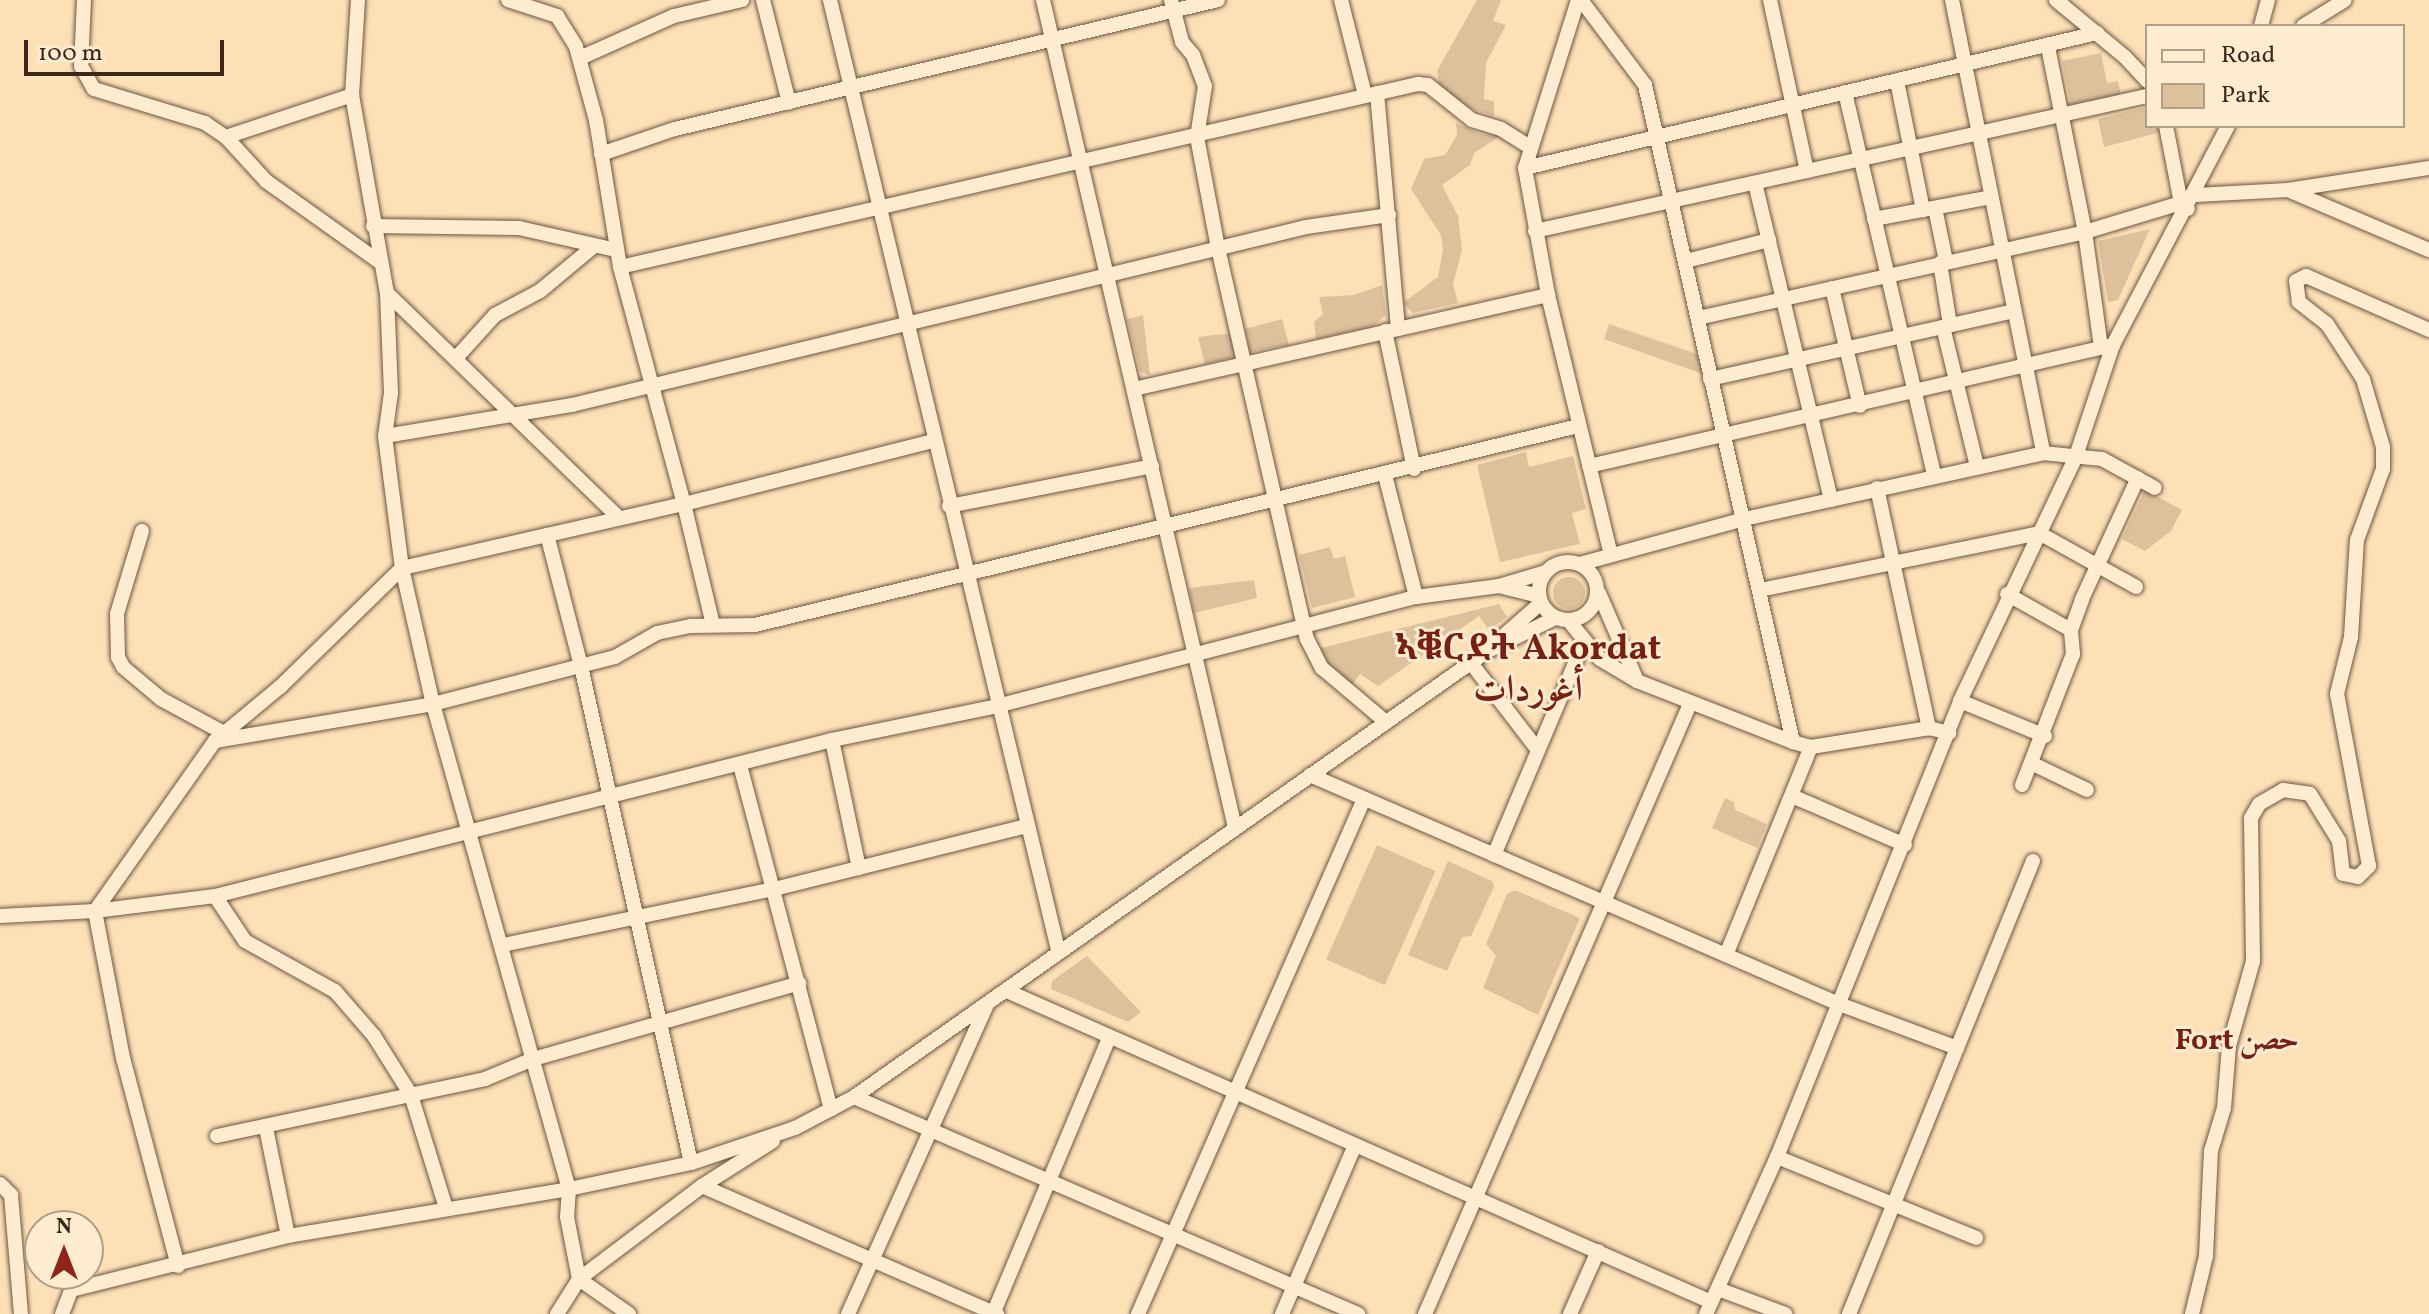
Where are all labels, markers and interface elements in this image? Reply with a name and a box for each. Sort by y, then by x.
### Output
scale bar [28,24,228,74]
legend [2145,24,2405,128]
text: 100 m [38,37,103,71]
text: Road [2221,39,2275,73]
text: Park [2221,79,2270,113]
district label: ኣቑርደት Akordat أغوردات [1395,628,1661,713]
district label: Fort حصن [2175,1023,2299,1059]
north arrow [24,1210,104,1290]
text: N [56,1212,72,1243]

